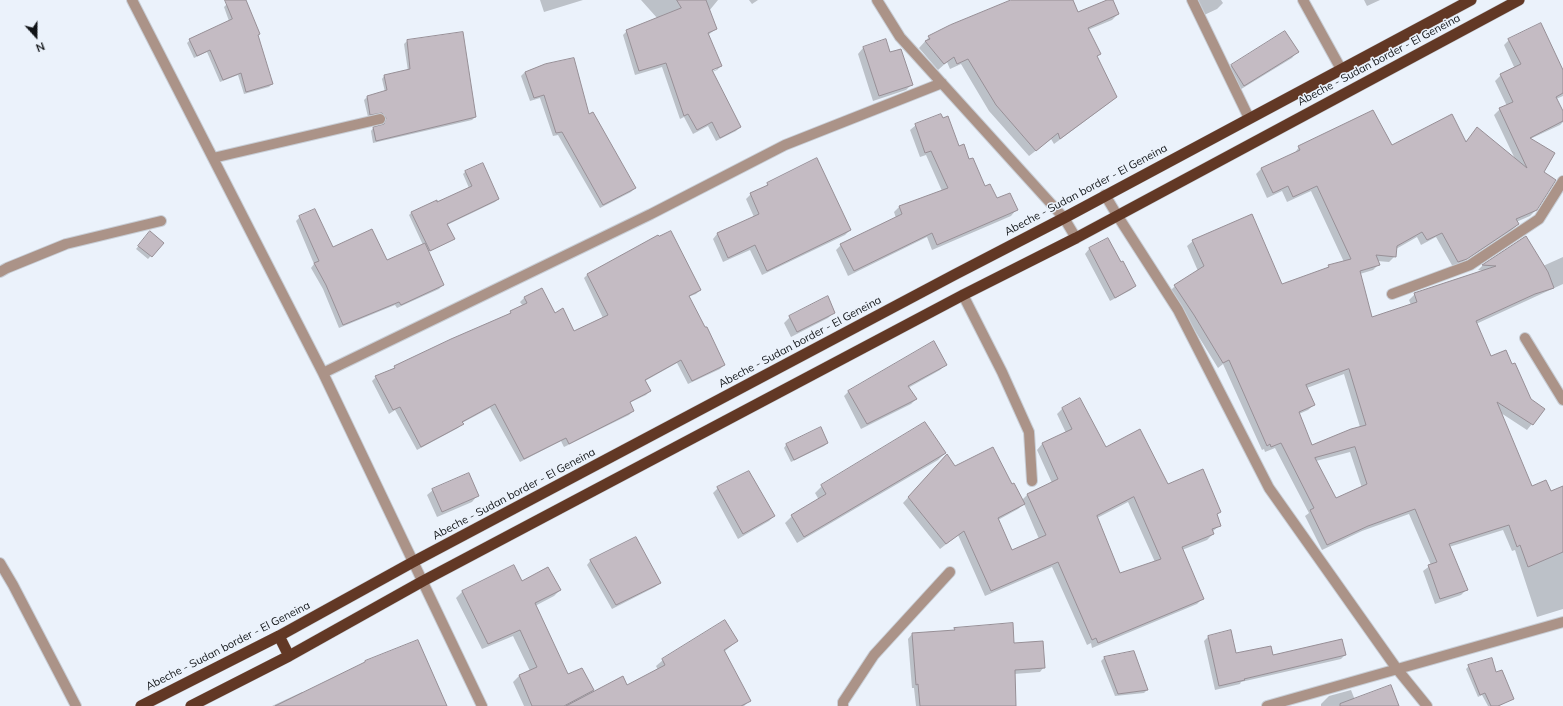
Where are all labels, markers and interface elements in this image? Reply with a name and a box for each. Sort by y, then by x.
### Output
street label: Abeche - Sudan border - El Geneina [1295,11,1463,109]
north arrow [16,16,56,56]
text: N [34,39,47,55]
street label: Abeche - Sudan border - El Geneina [1002,141,1170,239]
street label: Abeche - Sudan border - El Geneina [716,293,884,391]
street label: Abeche - Sudan border - El Geneina [430,445,598,543]
street label: Abeche - Sudan border - El Geneina [144,599,312,693]

